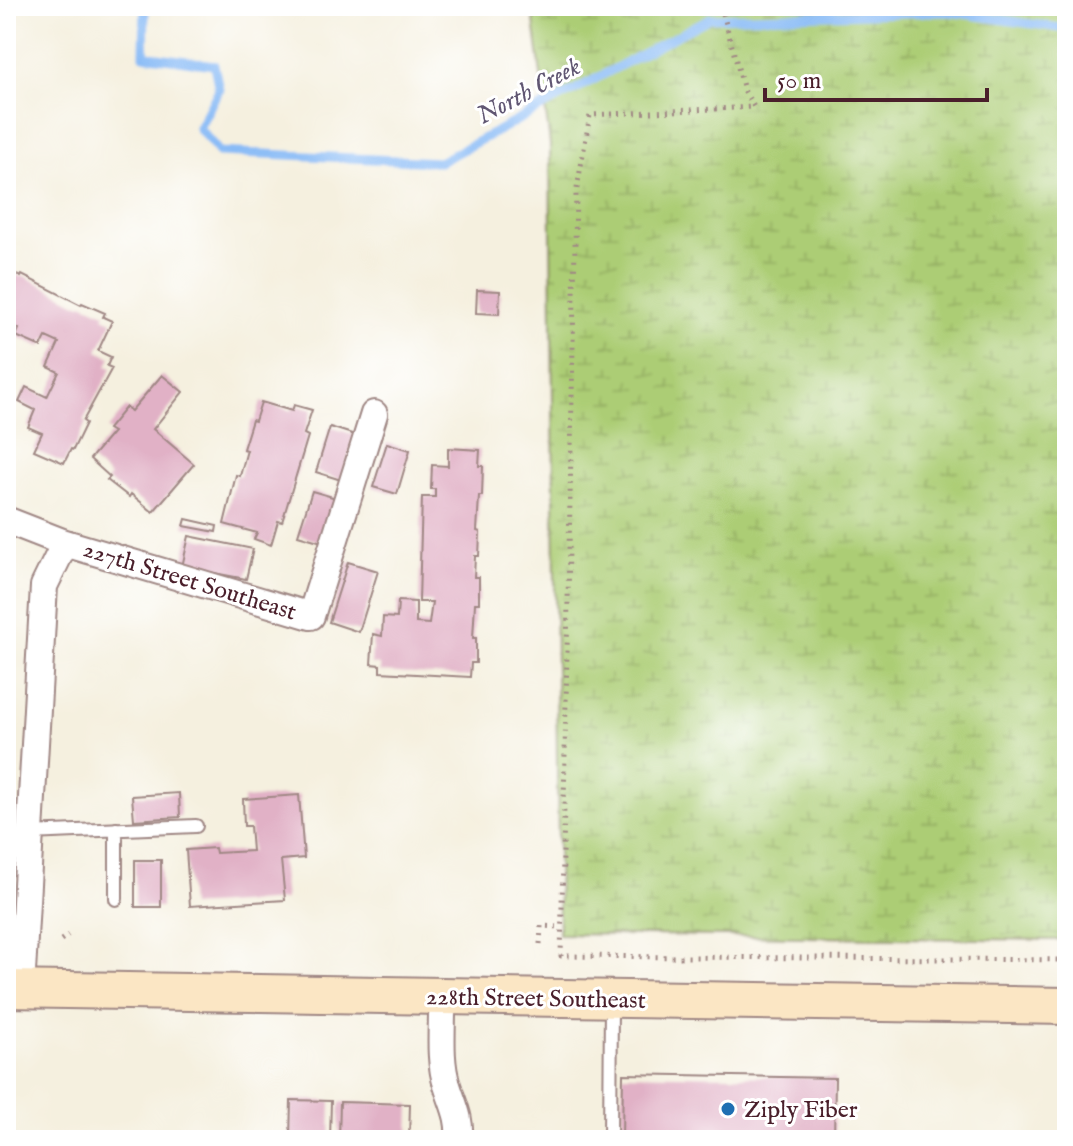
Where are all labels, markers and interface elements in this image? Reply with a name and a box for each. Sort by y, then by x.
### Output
water label: North Creek [471,50,587,132]
scale bar [765,52,987,102]
text: 50 m [777,66,821,97]
street label: 227th Street Southeast [79,534,300,629]
street label: 228th Street Southeast [426,982,646,1017]
place label: Ziply Fiber [744,1095,858,1126]
marker: Ziply Fiber [719,1100,737,1118]

